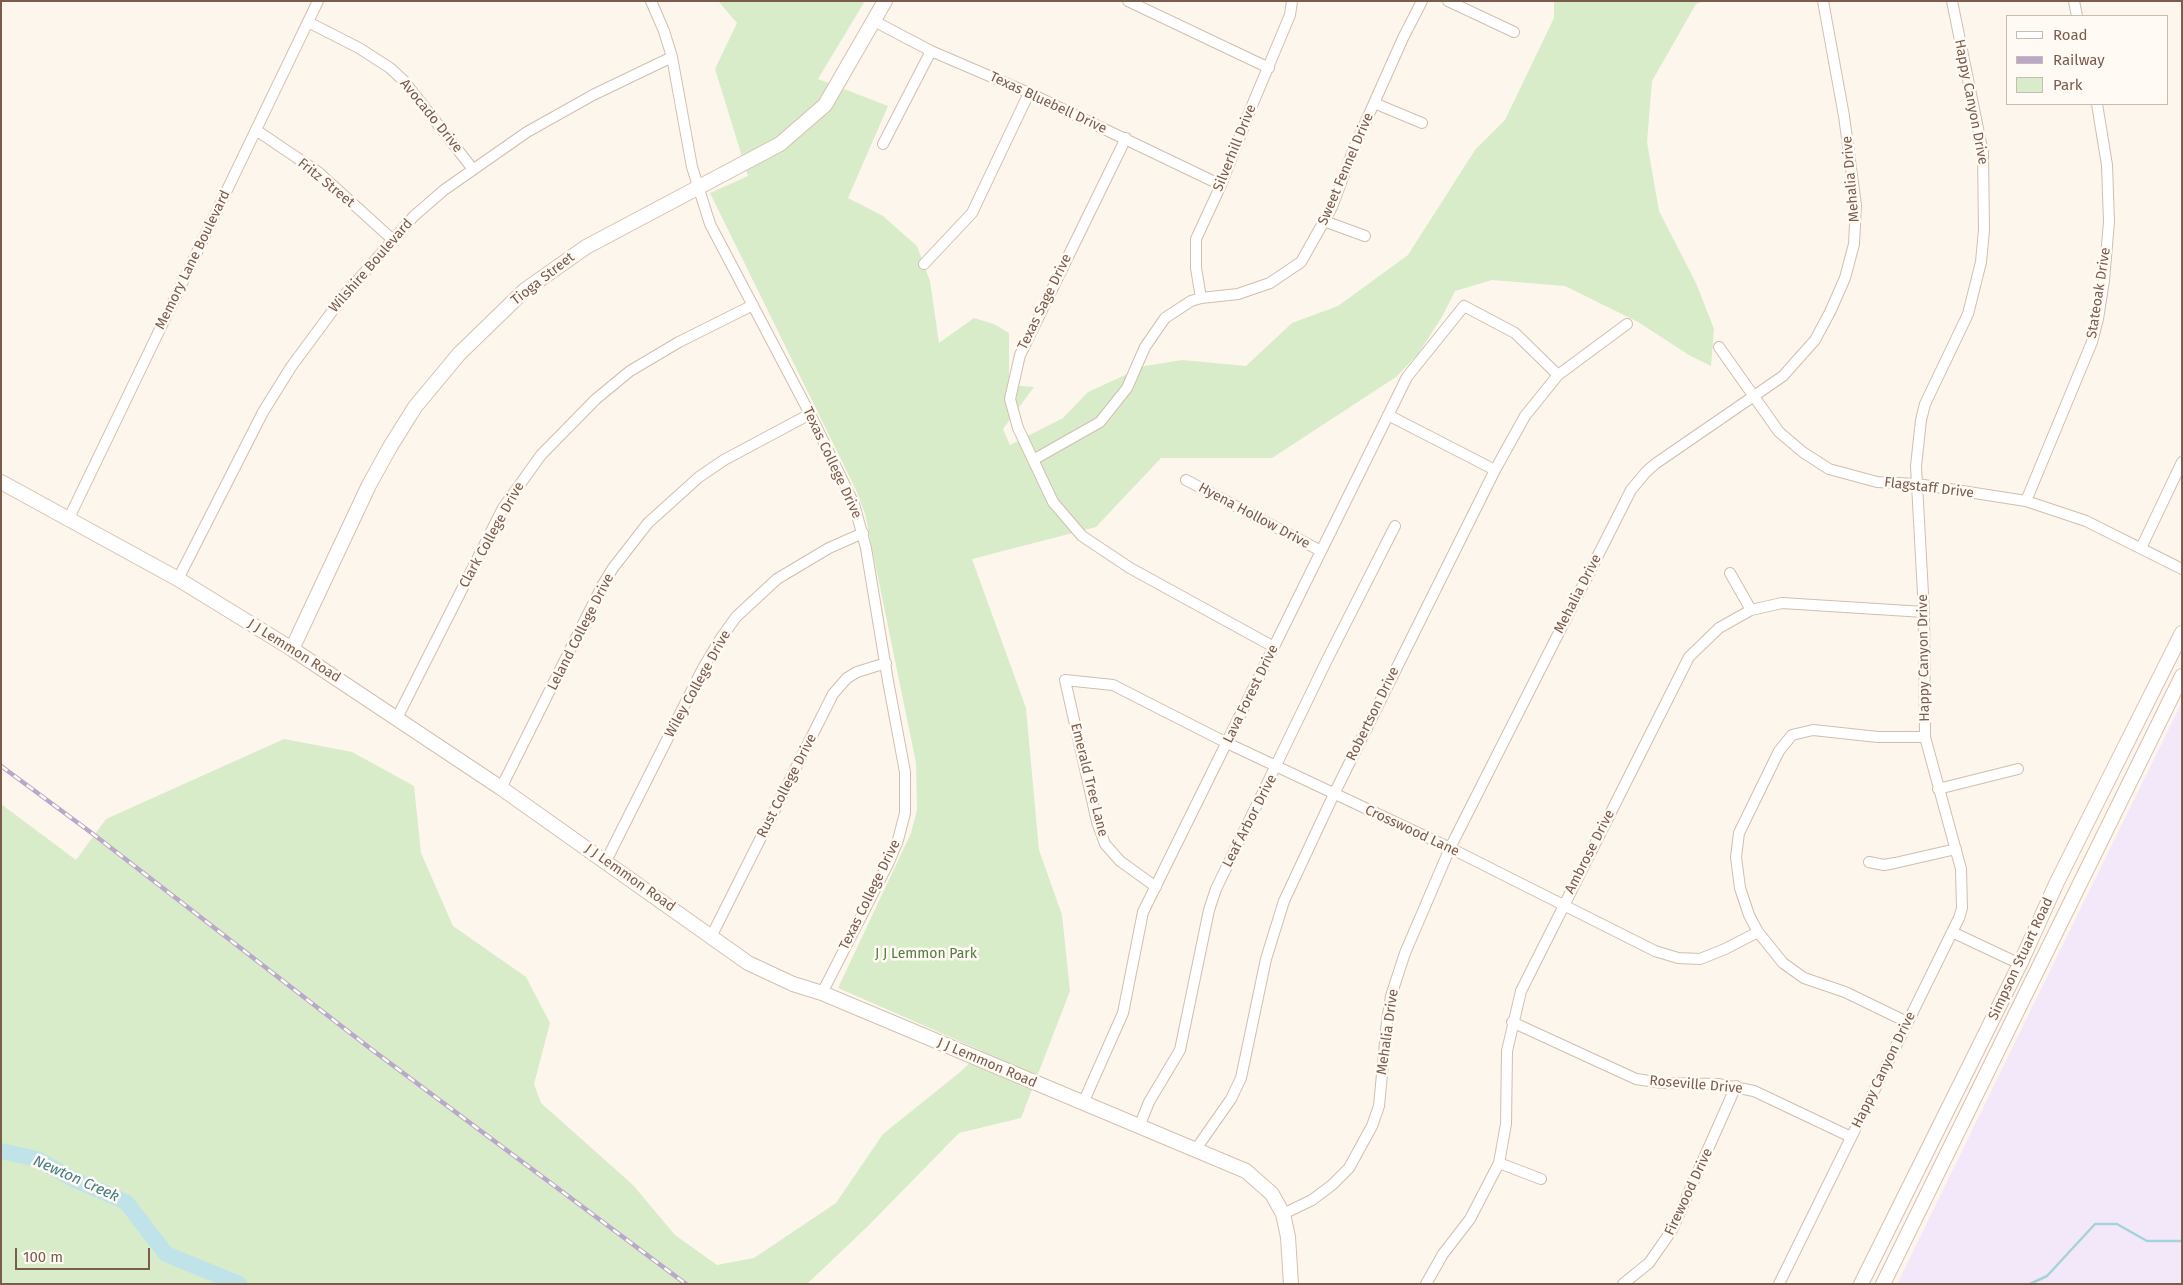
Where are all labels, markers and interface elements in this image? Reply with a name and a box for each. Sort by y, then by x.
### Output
legend [2006,15,2168,105]
text: Road [2053,26,2088,44]
street label: Happy Canyon Drive [1951,38,1991,166]
text: Railway [2053,51,2105,69]
street label: Texas Bluebell Drive [987,68,1109,138]
street label: Avocado Drive [396,76,466,156]
text: Park [2053,76,2083,94]
street label: Silverhill Drive [1210,102,1260,194]
street label: Sweet Fennel Drive [1315,110,1377,228]
street label: Mehalia Drive [1839,135,1863,223]
street label: Fritz Street [294,155,358,211]
street label: Memory Lane Boulevard [152,188,234,332]
street label: Wilshire Boulevard [326,216,416,316]
street label: Stateoak Drive [2084,246,2114,340]
street label: Tioga Street [508,249,578,309]
street label: Texas Sage Drive [1015,251,1075,353]
street label: Texas College Drive [799,405,865,521]
street label: Flagstaff Drive [1883,474,1975,502]
street label: Clark College Drive [456,479,528,591]
street label: Hyena Hollow Drive [1195,479,1313,553]
street label: Mehalia Drive [1551,552,1605,636]
street label: Leland College Drive [544,571,618,693]
street label: Happy Canyon Drive [1914,594,1934,722]
street label: J J Lemmon Road [244,616,344,686]
street label: Wiley College Drive [661,627,735,741]
street label: Lava Forest Drive [1220,642,1282,746]
street label: Robertson Drive [1343,664,1403,764]
street label: Emerald Tree Lane [1067,721,1111,839]
street label: Rust College Drive [753,731,821,841]
street label: Leaf Arbor Drive [1219,772,1281,870]
street label: Crosswood Lane [1362,802,1462,860]
street label: Ambrose Drive [1562,807,1618,897]
street label: Texas College Drive [836,837,904,953]
street label: J J Lemmon Road [582,841,678,915]
street label: Simpson Stuart Road [1985,895,2057,1023]
park label: J J Lemmon Park [875,946,977,962]
street label: Mehalia Drive [1374,988,1402,1076]
street label: Happy Canyon Drive [1849,1009,1919,1131]
street label: J J Lemmon Road [935,1034,1039,1092]
street label: Roseville Drive [1649,1073,1743,1097]
street label: Firewood Drive [1661,1146,1717,1238]
water label: Newton Creek [30,1152,122,1206]
scale bar [18,1238,152,1270]
text: 100 m [23,1248,63,1266]

